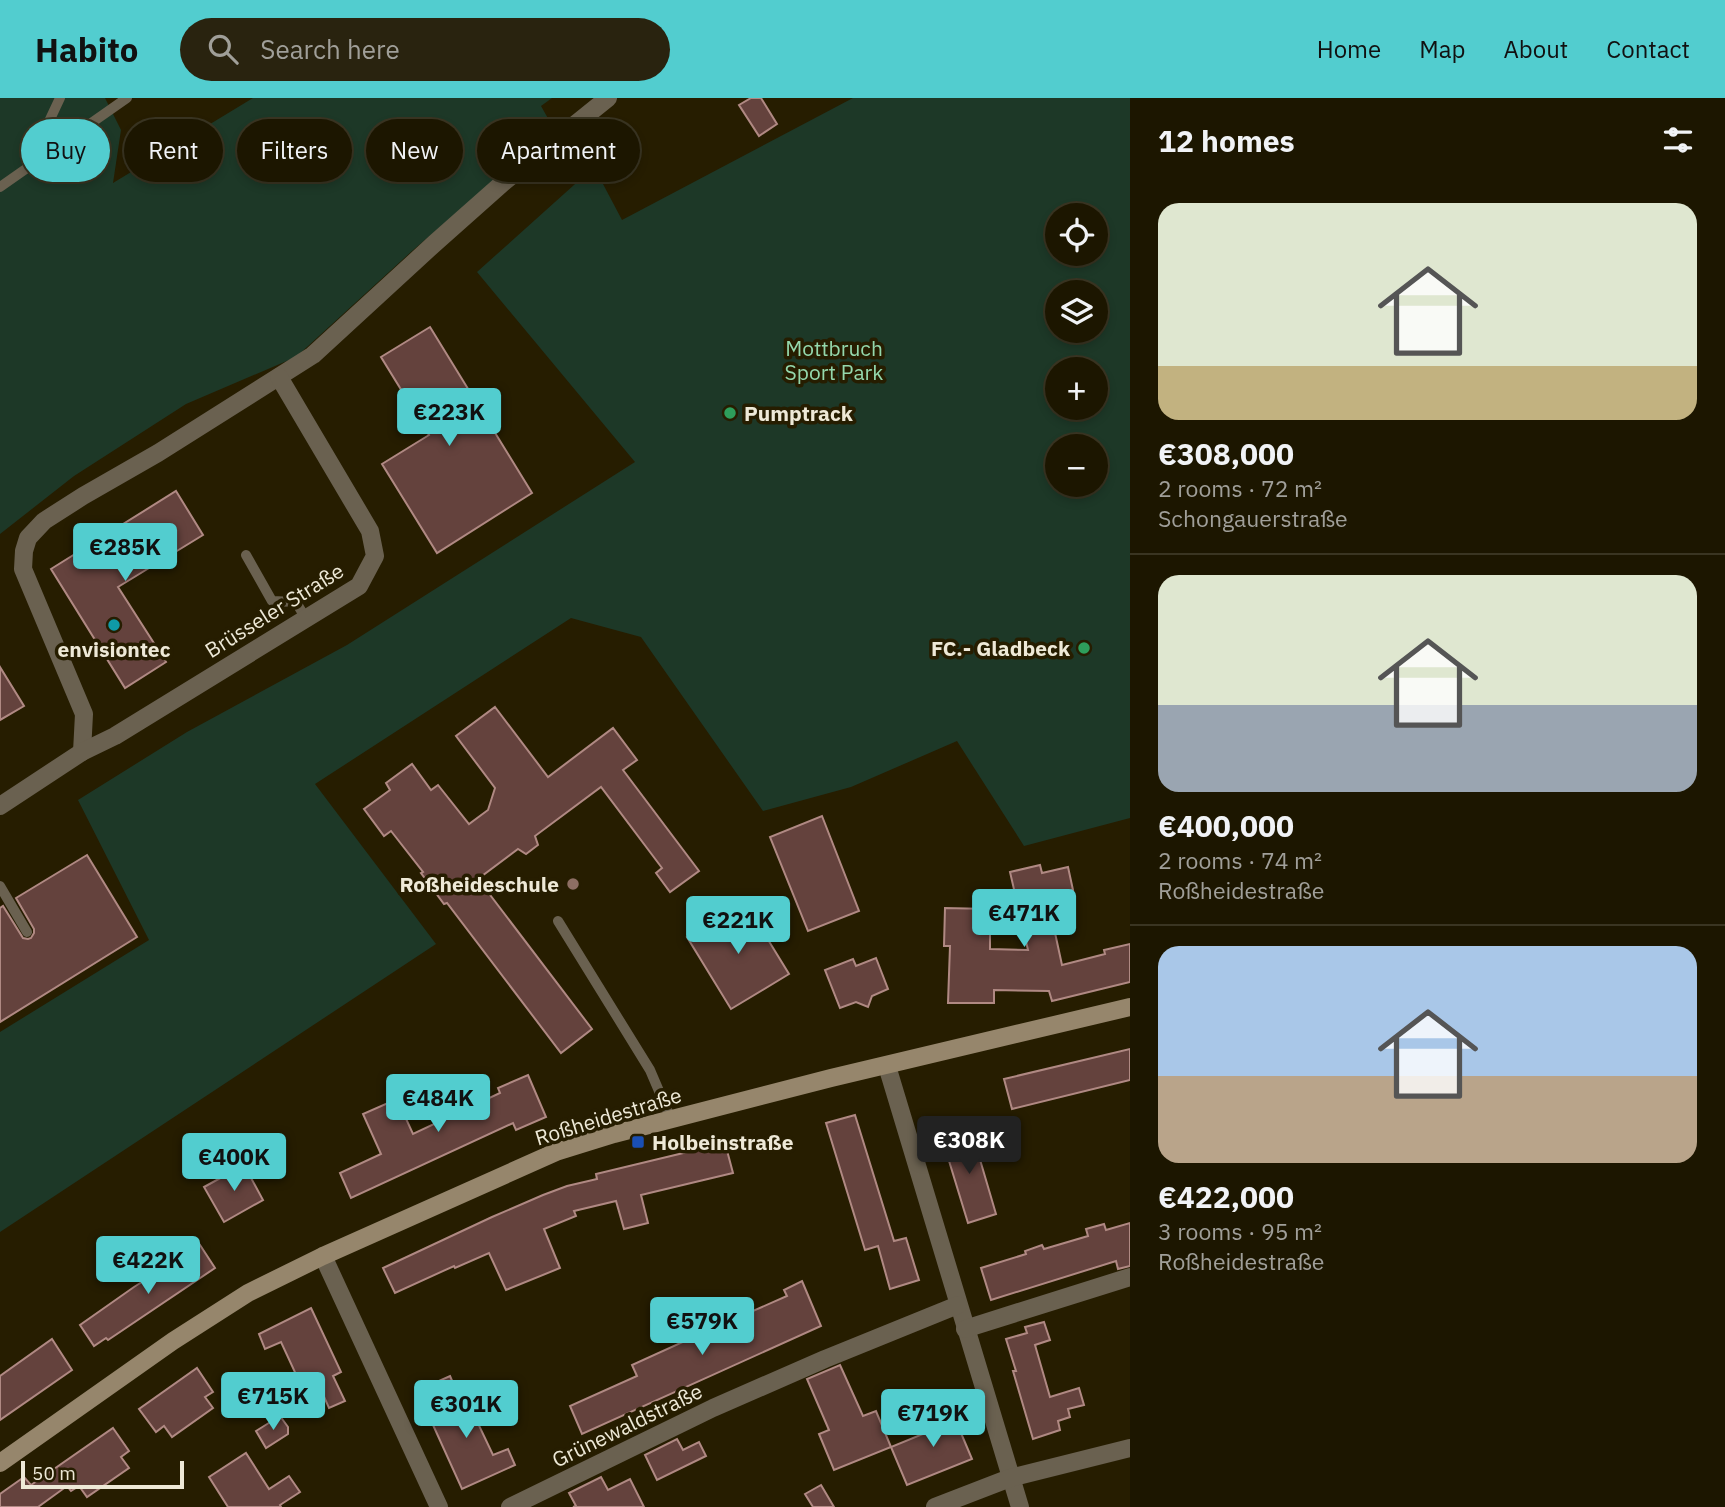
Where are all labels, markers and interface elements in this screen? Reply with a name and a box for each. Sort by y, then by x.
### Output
search box [180,18,670,81]
text: Habito [35,28,138,71]
icon: search [204,30,242,68]
text: Search here [260,32,400,66]
text: Home [1317,33,1381,65]
text: Map [1419,33,1465,65]
text: About [1503,33,1568,65]
text: Contact [1606,33,1690,65]
chip: Buy [21,119,110,182]
chip: Rent [124,119,223,182]
chip: Filters [237,119,352,182]
chip: New [366,119,463,182]
chip: Apartment [477,119,640,182]
text: 12 homes [1158,121,1295,160]
icon: filters [1659,121,1697,159]
map controls [1045,203,1108,497]
button: locate [1045,203,1108,266]
icon: home [1365,248,1491,374]
button: layers [1045,280,1108,343]
park label: Mottbruch Sport Park [785,334,883,386]
button: + [1045,357,1108,420]
pin: €223K [400,388,498,448]
text: €223K [413,396,485,426]
place label: Pumptrack [744,399,854,427]
marker: Pumptrack [722,405,738,421]
button: − [1045,434,1108,497]
text: €308,000 [1158,434,1294,473]
text: 2 rooms · 72 m² [1158,473,1322,503]
text: Schongauerstraße [1158,503,1348,533]
pin: €285K [76,524,174,583]
text: €285K [89,531,161,561]
street label: Brüsseler Straße [199,556,349,664]
marker: envisiontec [106,617,122,633]
icon: home [1365,620,1491,746]
place label: FC.- Gladbeck [931,634,1071,662]
place label: envisiontec [57,635,171,663]
marker: FC.- Gladbeck [1076,640,1092,656]
text: €400,000 [1158,806,1294,845]
text: 2 rooms · 74 m² [1158,845,1322,875]
place label: Roßheideschule [399,870,559,898]
text: Roßheidestraße [1158,875,1324,905]
marker: Roßheideschule [565,876,581,892]
pin: €471K [975,890,1073,949]
pin: €221K [689,896,787,956]
text: €471K [988,897,1060,927]
text: €221K [702,904,774,934]
icon: home [1365,991,1491,1117]
pin: €484K [389,1074,487,1134]
street label: Roßheidestraße [531,1080,685,1152]
text: €484K [402,1082,474,1112]
pin: €308K [920,1116,1018,1176]
text: €308K [933,1124,1005,1154]
place label: Holbeinstraße [652,1128,794,1156]
pin: €400K [185,1134,283,1193]
marker: Holbeinstraße [630,1134,646,1150]
text: €400K [198,1141,270,1171]
text: €422,000 [1158,1177,1294,1216]
text: 3 rooms · 95 m² [1158,1216,1322,1246]
pin: €422K [99,1236,197,1296]
text: €422K [112,1244,184,1274]
text: Roßheidestraße [1158,1246,1324,1276]
pin: €579K [653,1298,751,1357]
text: €579K [666,1305,738,1335]
pin: €715K [224,1372,322,1432]
street label: Grünewaldstraße [547,1376,707,1474]
text: €715K [237,1380,309,1410]
pin: €301K [417,1380,515,1440]
text: €301K [430,1388,502,1418]
pin: €719K [884,1390,982,1449]
text: €719K [897,1397,969,1427]
scale bar [21,1458,184,1490]
text: 50 m [32,1461,76,1485]

